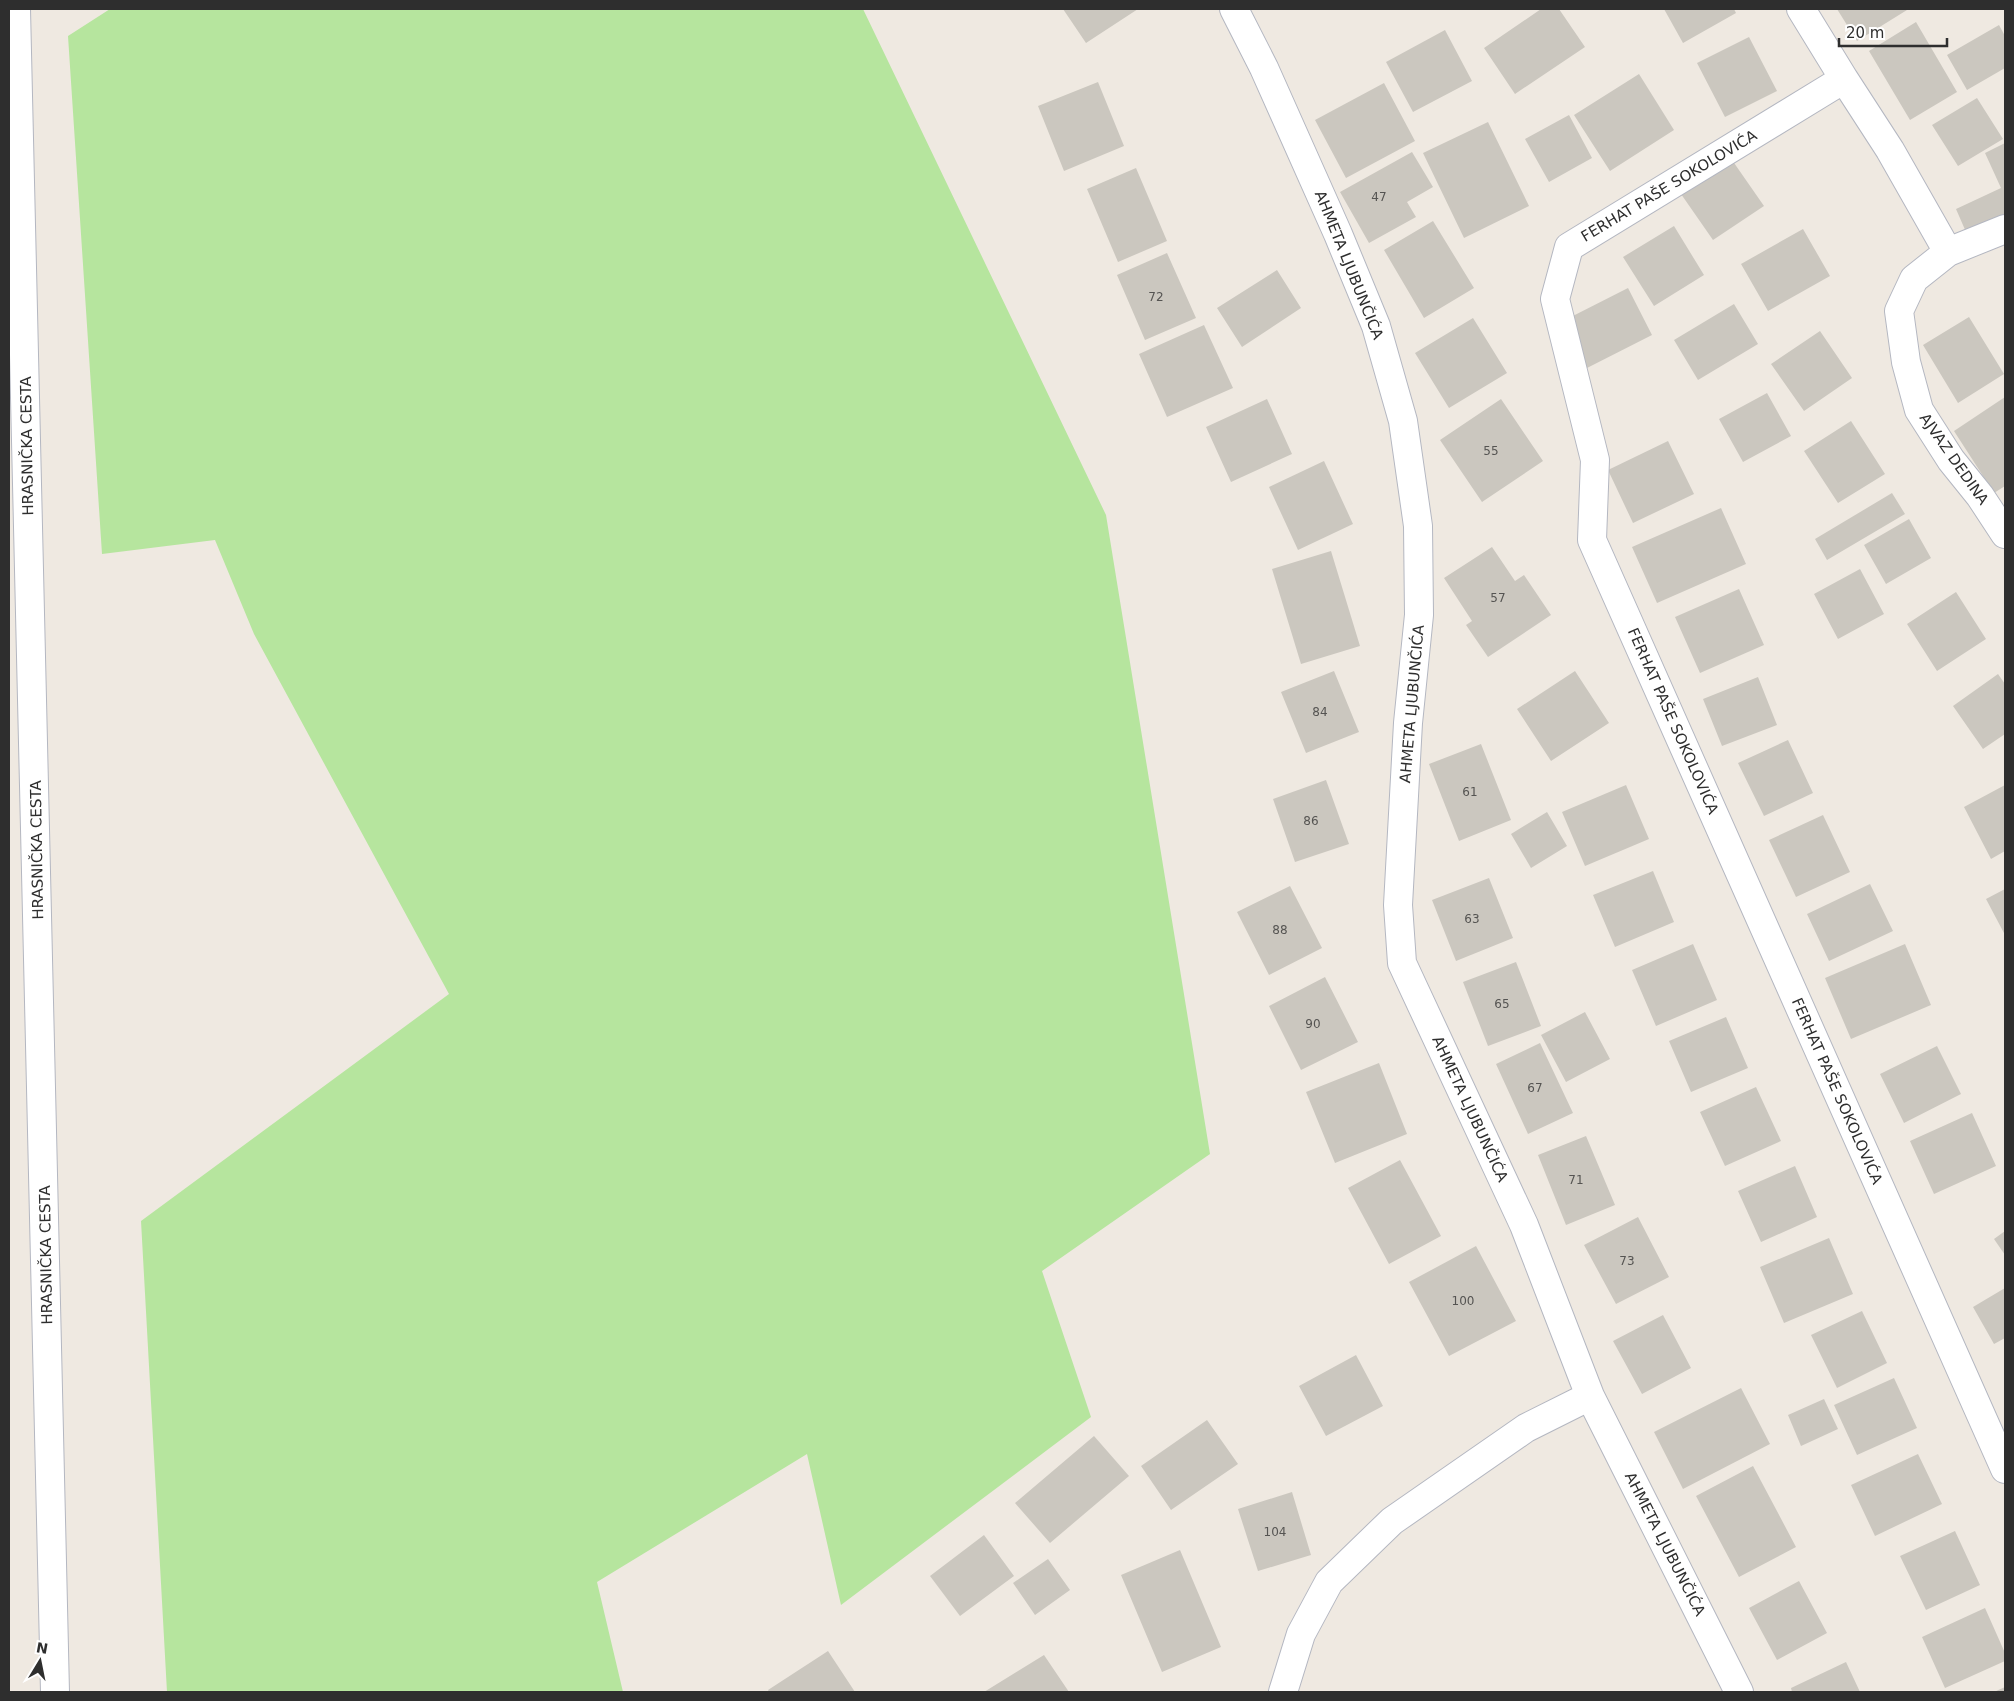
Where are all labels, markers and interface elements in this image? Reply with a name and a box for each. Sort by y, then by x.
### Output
scale bar [1839,15,1946,47]
text: 20 m [1846,24,1884,42]
street label: FERHAT PAŠE SOKOLOVIĆA [1577,125,1761,246]
street label: AHMETA LJUBUNČIĆA [1311,188,1388,343]
house number: 47 [1371,190,1387,204]
house number: 72 [1148,290,1164,304]
street label: HRASNIČKA CESTA [16,375,37,516]
street label: AJVAZ DEDINA [1916,410,1993,509]
house number: 55 [1483,444,1499,458]
house number: 57 [1490,591,1506,605]
street label: AHMETA LJUBUNČIĆA [1395,623,1428,784]
street label: FERHAT PAŠE SOKOLOVIĆA [1624,625,1723,818]
house number: 84 [1312,705,1328,719]
street label: HRASNIČKA CESTA [26,779,47,920]
house number: 61 [1462,785,1478,799]
house number: 86 [1303,814,1319,828]
house number: 63 [1464,912,1480,926]
house number: 88 [1272,923,1288,937]
street label: FERHAT PAŠE SOKOLOVIĆA [1788,995,1887,1188]
house number: 65 [1494,997,1510,1011]
house number: 90 [1305,1017,1321,1031]
street label: AHMETA LJUBUNČIĆA [1428,1033,1513,1185]
house number: 67 [1527,1081,1543,1095]
house number: 71 [1568,1173,1584,1187]
street label: HRASNIČKA CESTA [35,1184,56,1325]
house number: 73 [1619,1254,1635,1268]
house number: 100 [1452,1294,1474,1308]
street label: AHMETA LJUBUNČIĆA [1621,1469,1710,1620]
house number: 104 [1264,1525,1286,1539]
north arrow [15,1636,65,1686]
text: N [35,1639,49,1657]

